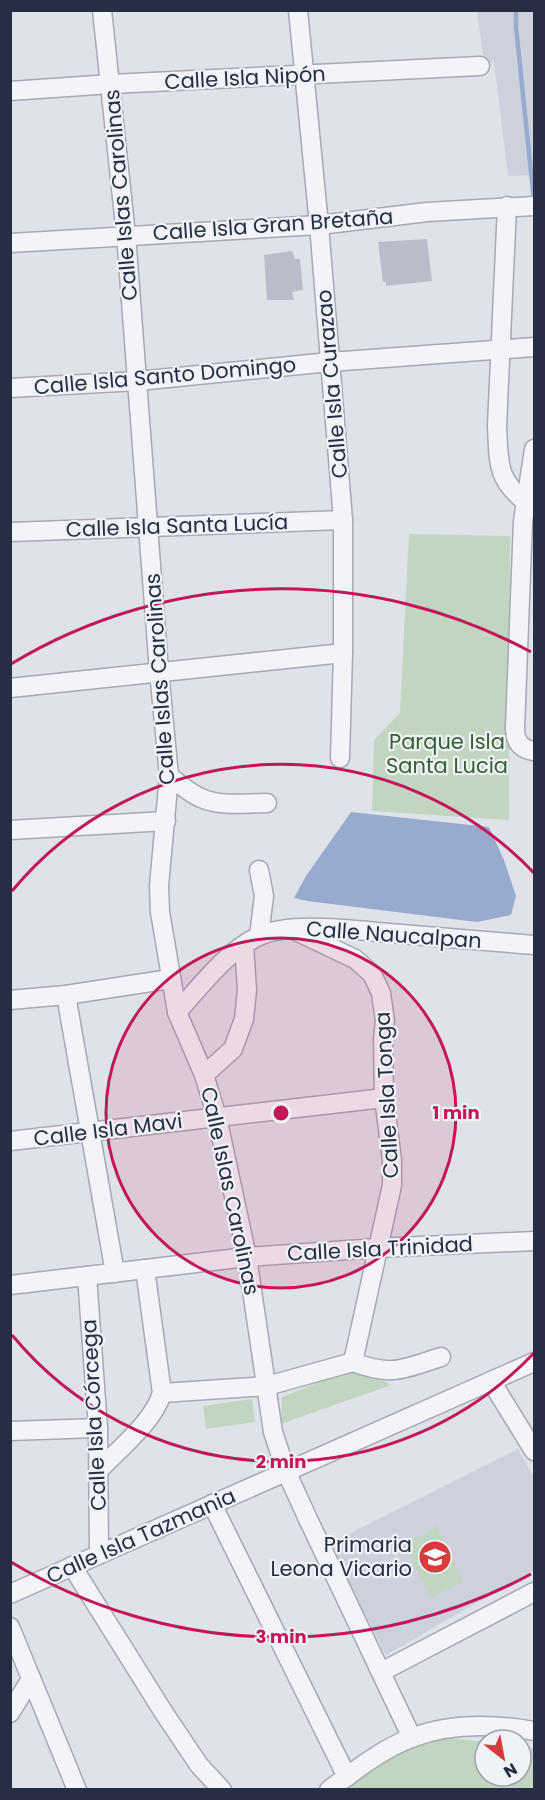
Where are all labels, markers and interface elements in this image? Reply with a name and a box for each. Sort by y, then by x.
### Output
street label: Calle Isla Nipón [164,59,326,96]
street label: Calle Islas Carolinas [97,88,144,302]
street label: Calle Isla Gran Bretaña [152,202,394,247]
street label: Calle Isla Curazao [309,288,354,480]
street label: Calle Isla Santo Domingo [33,350,297,401]
street label: Calle Isla Santa Lucía [65,507,289,544]
street label: Calle Islas Carolinas [138,572,181,786]
park label: Parque Isla Santa Lucia [386,727,508,780]
street label: Calle Naucalpan [305,914,483,955]
street label: Calle Isla Tonga [368,1011,405,1179]
street label: Calle Islas Carolinas [194,1084,267,1298]
text: 1 min [432,1100,480,1125]
centre of rings [271,1103,291,1123]
street label: Calle Isla Mavi [32,1106,184,1153]
street label: Calle Isla Trinidad [286,1229,474,1268]
street label: Calle Isla Córcega [74,1318,113,1512]
text: 2 min [256,1449,306,1474]
street label: Calle Isla Tazmania [42,1481,240,1590]
place label: Primaria Leona Vicario [270,1530,412,1583]
school or university icon: Primaria Leona Vicario [417,1539,453,1575]
text: 3 min [255,1624,307,1649]
north arrow [473,1728,533,1788]
text: N [499,1757,522,1783]

